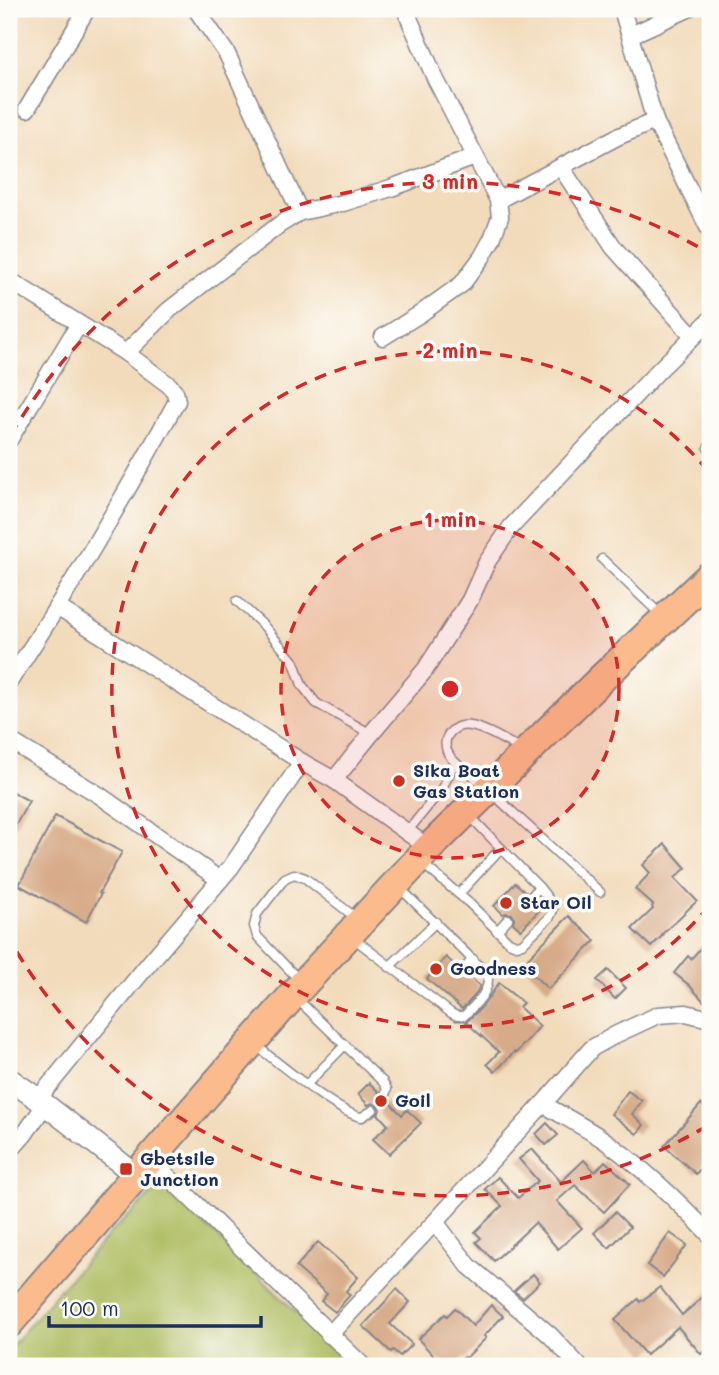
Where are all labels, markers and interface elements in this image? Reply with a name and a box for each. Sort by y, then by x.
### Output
text: 3 min [422,167,478,194]
text: 2 min [422,336,478,363]
text: 1 min [424,505,476,532]
centre of rings [438,677,462,701]
place label: Sika Boat Gas Station [413,758,519,803]
marker: Sika Boat Gas Station [391,773,407,789]
place label: Star Oil [520,890,592,914]
marker: Star Oil [498,895,514,911]
place label: Goodness [450,956,536,980]
marker: Goodness [428,961,444,977]
place label: Goil [395,1088,431,1112]
marker: Goil [373,1093,389,1109]
place label: Gbetsile Junction [140,1146,219,1191]
marker: Gbetsile Junction [118,1161,134,1177]
scale bar [49,1284,261,1328]
text: 100 m [60,1294,119,1321]

